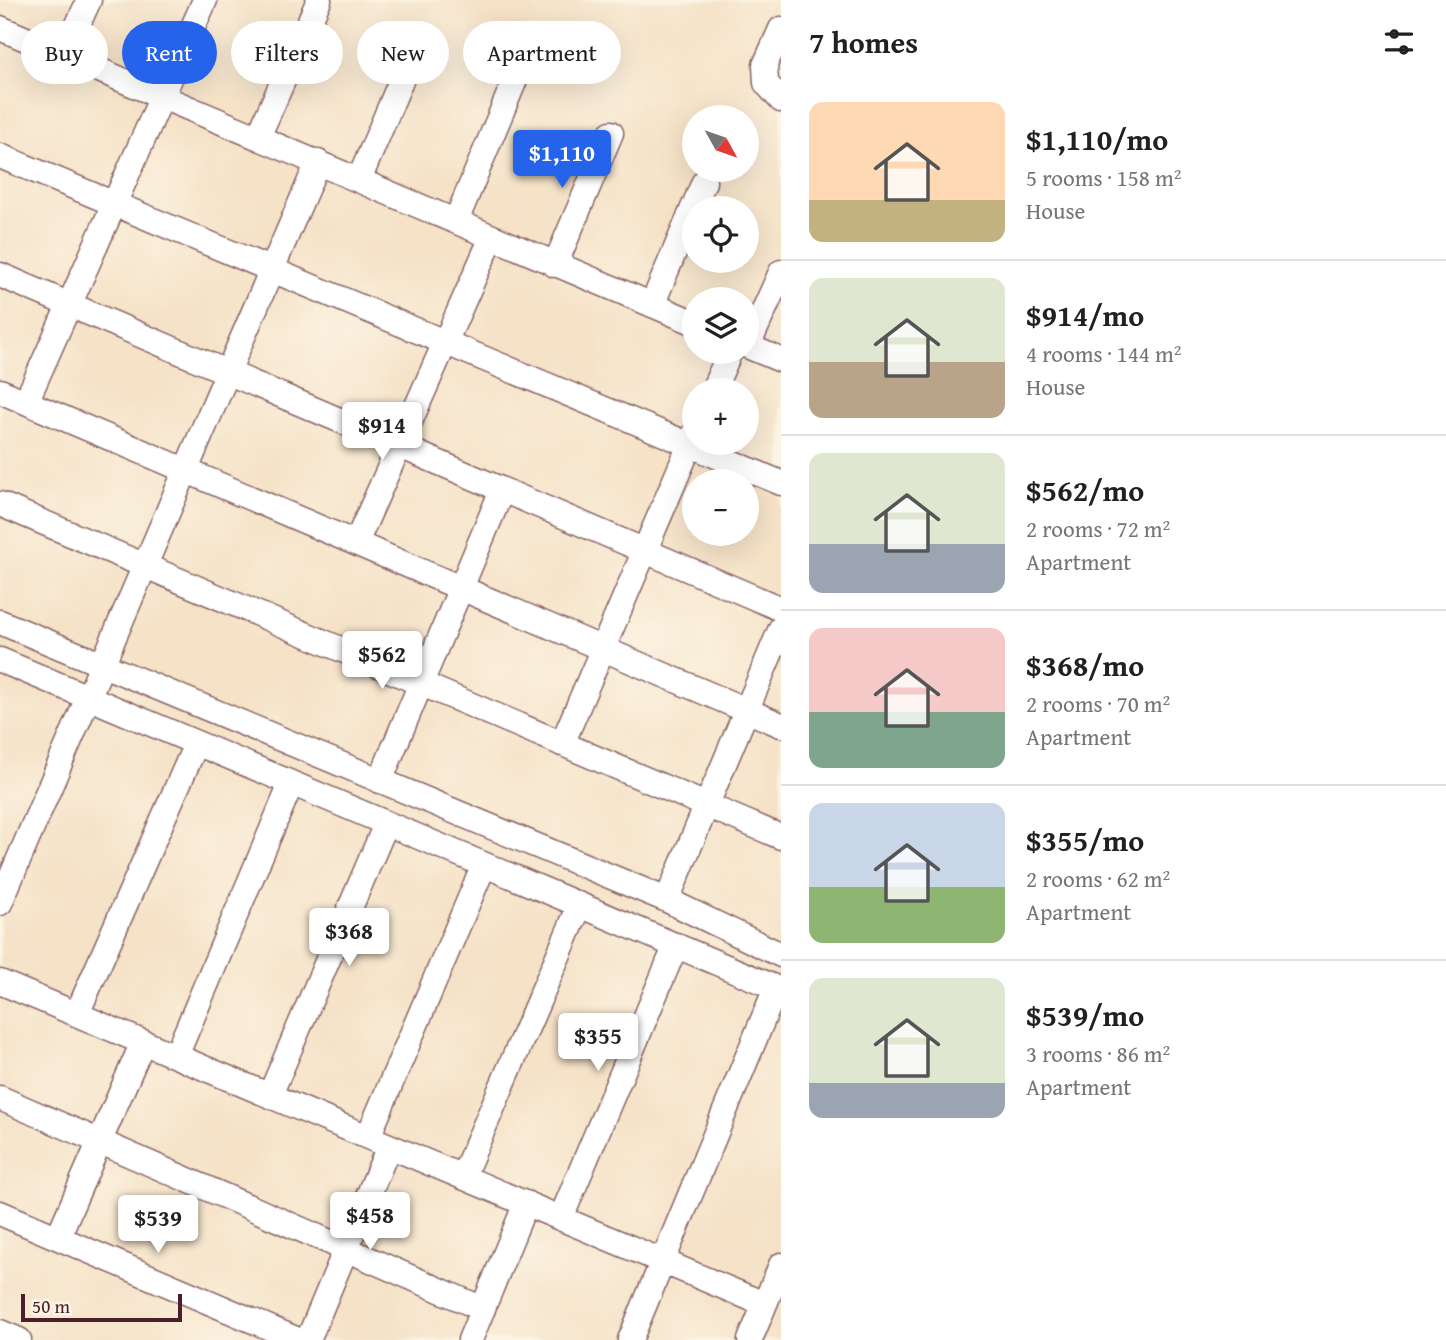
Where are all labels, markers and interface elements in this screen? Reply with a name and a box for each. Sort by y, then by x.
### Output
text: 7 homes [809,20,918,64]
chip: Buy [21,21,108,84]
chip: Rent [122,21,217,84]
chip: Filters [231,21,343,84]
chip: New [357,21,449,84]
chip: Apartment [463,21,621,84]
icon: filters [1380,23,1418,61]
north arrow [682,105,760,182]
map controls [682,105,759,546]
text: $1,110/mo [1026,117,1168,161]
pin: $1,110 [505,130,619,190]
icon: home [865,130,949,214]
text: $1,110 [529,136,595,169]
text: 5 rooms · 158 m² [1026,161,1181,194]
text: House [1026,194,1085,227]
button: locate [682,196,759,273]
button: layers [682,287,759,364]
text: $914/mo [1026,293,1144,337]
icon: home [865,306,949,390]
text: 4 rooms · 144 m² [1026,337,1181,370]
text: House [1026,370,1085,403]
button: + [682,378,759,455]
pin: $914 [341,402,423,462]
text: $914 [358,408,406,441]
text: $562/mo [1026,468,1144,512]
button: − [682,469,759,546]
icon: home [865,481,949,565]
text: 2 rooms · 72 m² [1026,512,1170,545]
text: Apartment [1026,545,1131,578]
pin: $562 [341,632,423,691]
text: $562 [358,637,406,670]
text: $368/mo [1026,643,1144,687]
icon: home [865,656,949,740]
text: 2 rooms · 70 m² [1026,687,1170,720]
text: Apartment [1026,720,1131,753]
text: $355/mo [1026,818,1144,862]
icon: home [865,831,949,915]
text: 2 rooms · 62 m² [1026,862,1170,895]
text: Apartment [1026,895,1131,928]
pin: $368 [308,908,390,968]
text: $368 [325,914,373,947]
text: $539/mo [1026,993,1144,1037]
icon: home [865,1006,949,1090]
pin: $355 [557,1014,639,1073]
text: $355 [574,1019,622,1052]
text: 3 rooms · 86 m² [1026,1037,1170,1070]
text: Apartment [1026,1070,1131,1103]
pin: $458 [329,1192,411,1252]
pin: $539 [117,1196,199,1255]
text: $458 [346,1198,394,1231]
text: $539 [134,1201,182,1234]
scale bar [21,1291,182,1323]
text: 50 m [32,1292,70,1320]

